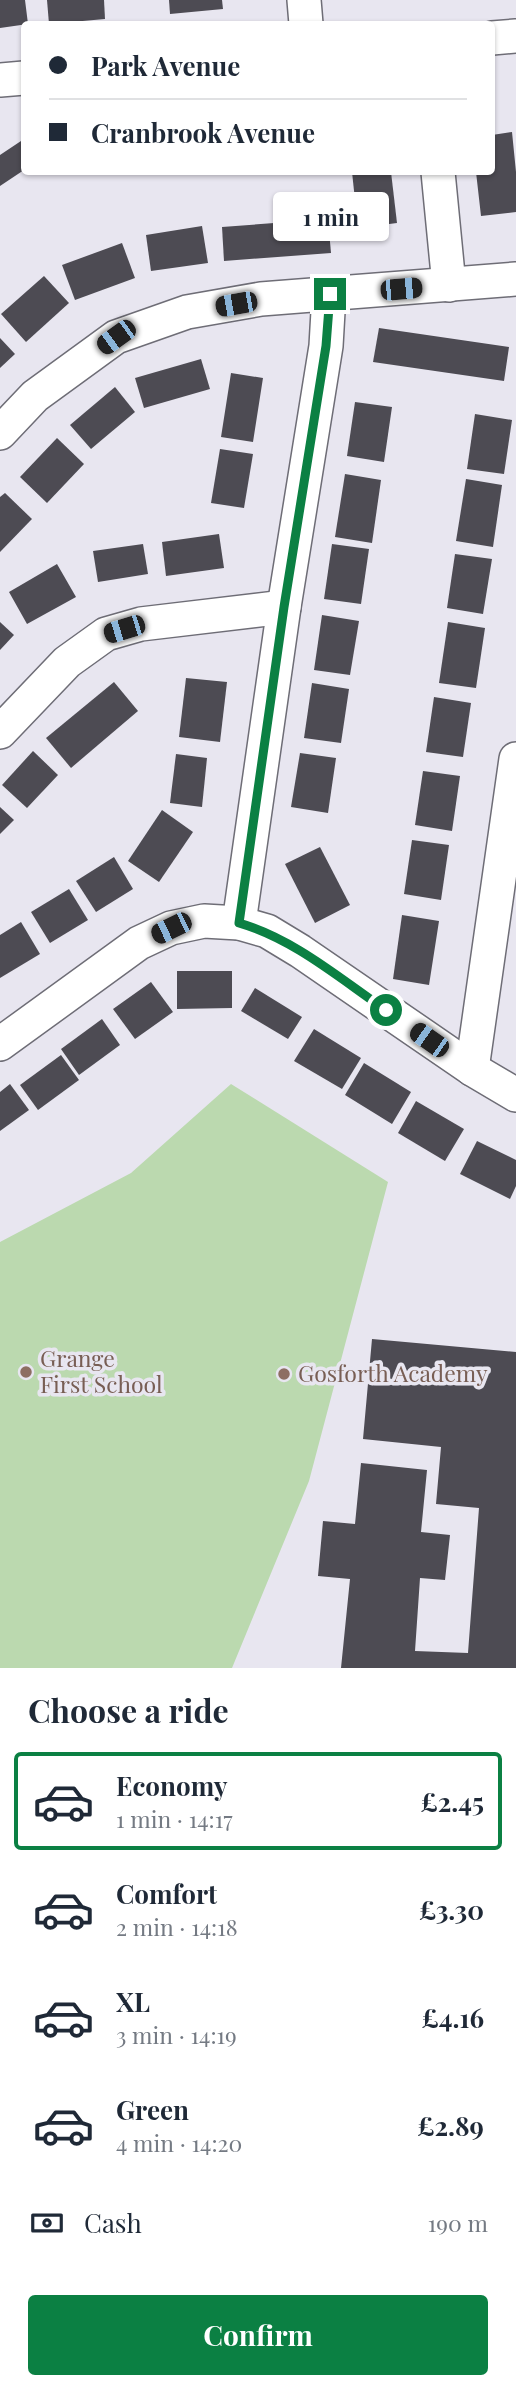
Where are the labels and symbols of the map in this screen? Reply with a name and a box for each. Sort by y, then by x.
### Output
callout: 1 min [272,192,388,242]
car [380,277,423,301]
route end [314,278,346,310]
car [214,290,259,318]
car [93,316,140,358]
car [101,613,148,645]
car [148,909,195,947]
route start [370,994,402,1026]
car [406,1019,453,1061]
place label: Grange First School [40,1342,163,1399]
place label: Gosforth Academy [298,1357,488,1388]
marker: Grange First School [18,1364,34,1380]
marker: Gosforth Academy [276,1366,292,1382]

